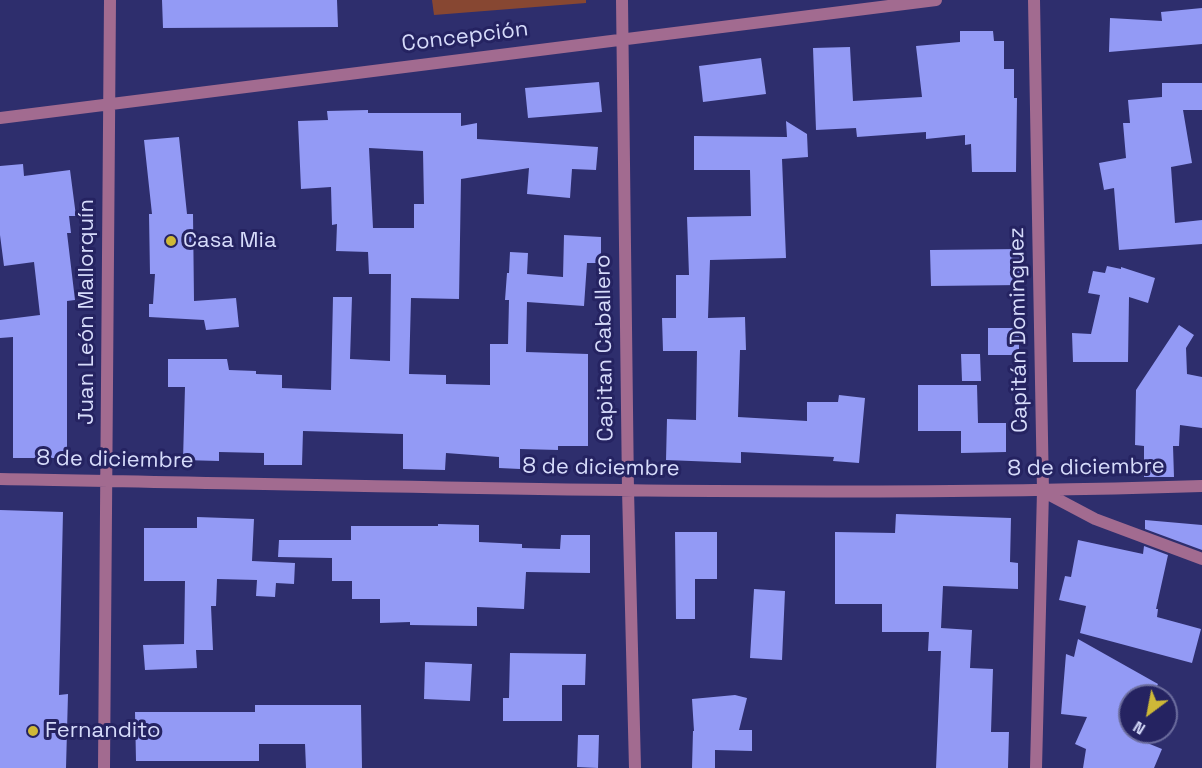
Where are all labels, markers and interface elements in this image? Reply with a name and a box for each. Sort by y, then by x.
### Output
street label: Concepción [400,16,530,58]
street label: Juan León Mallorquín [74,199,100,425]
street label: Capitán Dominguez [1004,227,1034,433]
place label: Casa Mia [183,228,277,254]
marker: Casa Mia [164,234,178,248]
street label: Capitan Caballero [590,254,620,442]
street label: 8 de diciembre [36,445,194,475]
street label: 8 de diciembre [522,453,680,483]
street label: 8 de diciembre [1007,453,1165,483]
north arrow [1118,684,1178,744]
text: N [1129,716,1149,740]
place label: Fernandito [45,718,161,744]
marker: Fernandito [26,724,40,738]

